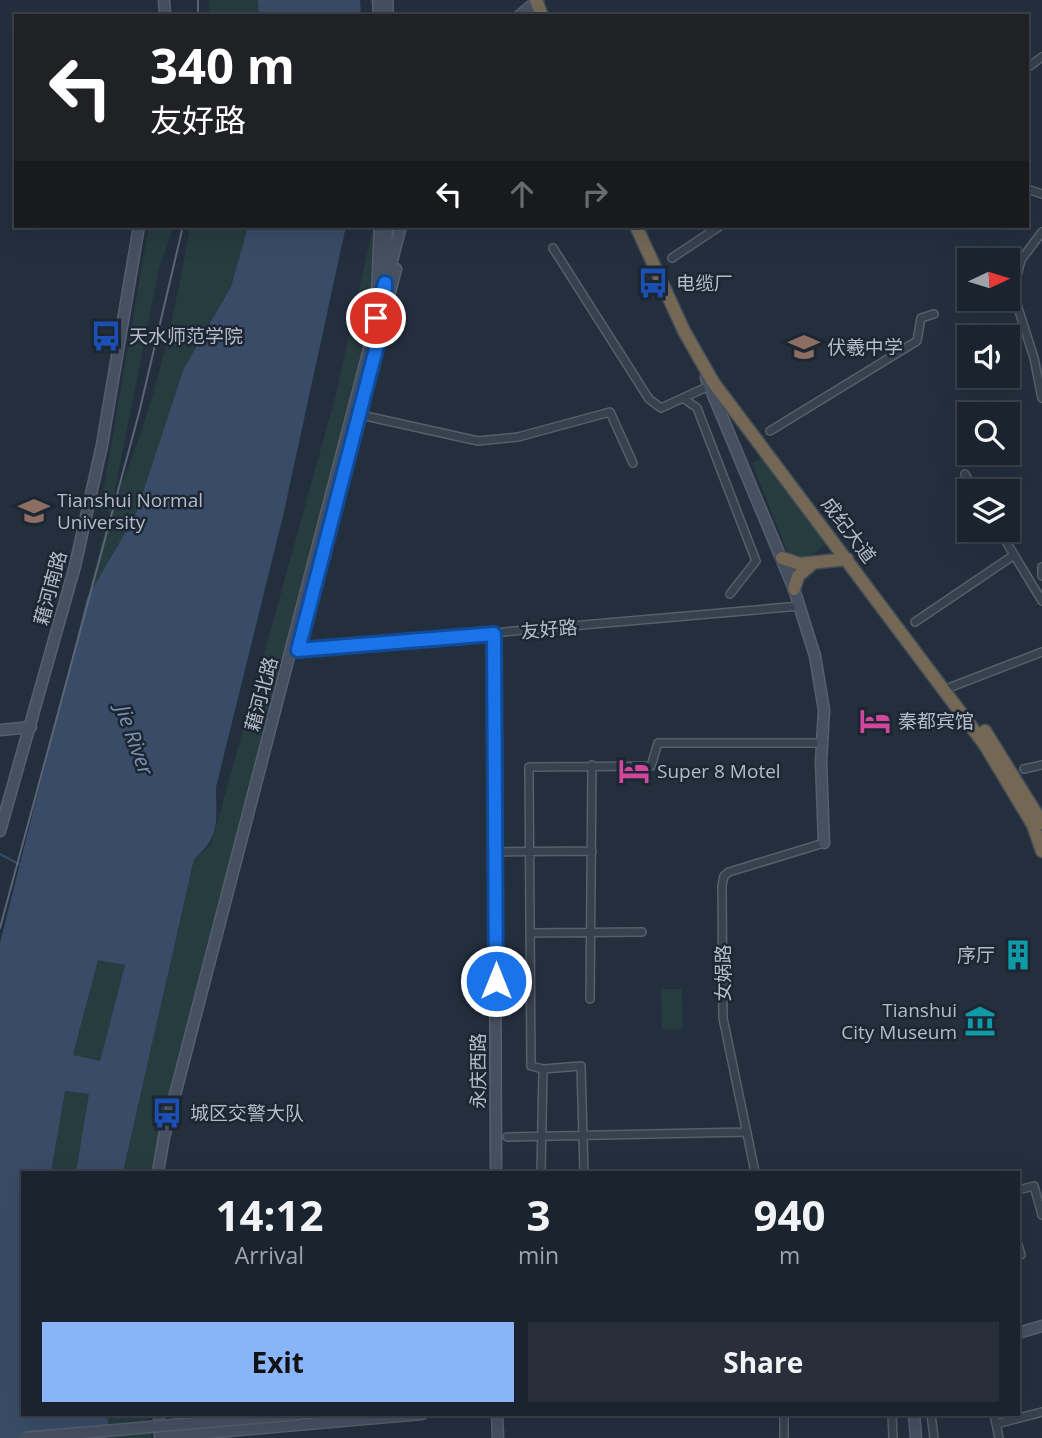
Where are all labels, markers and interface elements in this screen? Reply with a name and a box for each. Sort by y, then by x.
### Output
text: 340 m [150,32,295,98]
icon: left [35,42,126,133]
text: 友好路 [150,98,246,141]
icon: left [430,175,468,213]
icon: ahead [503,175,541,213]
icon: right [576,175,614,213]
north arrow [957,248,1020,312]
map controls [957,248,1020,542]
bus stop icon: 电缆厂 [636,266,670,300]
place label: 电缆厂 [676,270,733,296]
pin [346,288,406,348]
icon: arrive [357,299,395,337]
bus stop icon: 天水师范学院 [89,319,123,353]
place label: 天水师范学院 [129,323,243,349]
button: sound [957,325,1020,388]
school or university icon: 伏羲中学 [787,330,821,364]
place label: 伏羲中学 [827,334,903,360]
button: search [957,402,1020,465]
button: layers [957,479,1020,542]
place label: Tianshui Normal University [57,487,203,535]
street label: 成纪大道 [816,492,882,568]
school or university icon: Tianshui Normal University [17,494,51,528]
street label: 藉河南路 [28,548,72,628]
street label: 友好路 [519,614,579,644]
street label: 藉河北路 [239,654,283,734]
water label: Jie River [108,697,161,779]
hotel icon: 秦都宾馆 [858,704,892,738]
place label: 秦都宾馆 [898,708,974,734]
hotel icon: Super 8 Motel [617,754,651,788]
place label: Super 8 Motel [657,758,781,784]
building icon: 序厅 [1001,938,1035,972]
place label: 序厅 [957,942,995,968]
position arrow [459,944,533,1018]
street label: 女娲路 [710,944,736,1002]
place label: Tianshui City Museum [841,997,957,1045]
museum icon: Tianshui City Museum [963,1004,997,1038]
street label: 永庆西路 [465,1033,491,1109]
bus stop icon: 城区交警大队 [150,1096,184,1130]
place label: 城区交警大队 [190,1100,304,1126]
text: 14:12 [215,1186,323,1243]
text: 3 [526,1186,551,1243]
text: 940 [754,1186,826,1243]
text: Arrival [235,1239,304,1271]
text: min [518,1239,559,1271]
text: m [779,1239,800,1271]
button: Exit [42,1322,514,1402]
button: Share [528,1322,999,1402]

